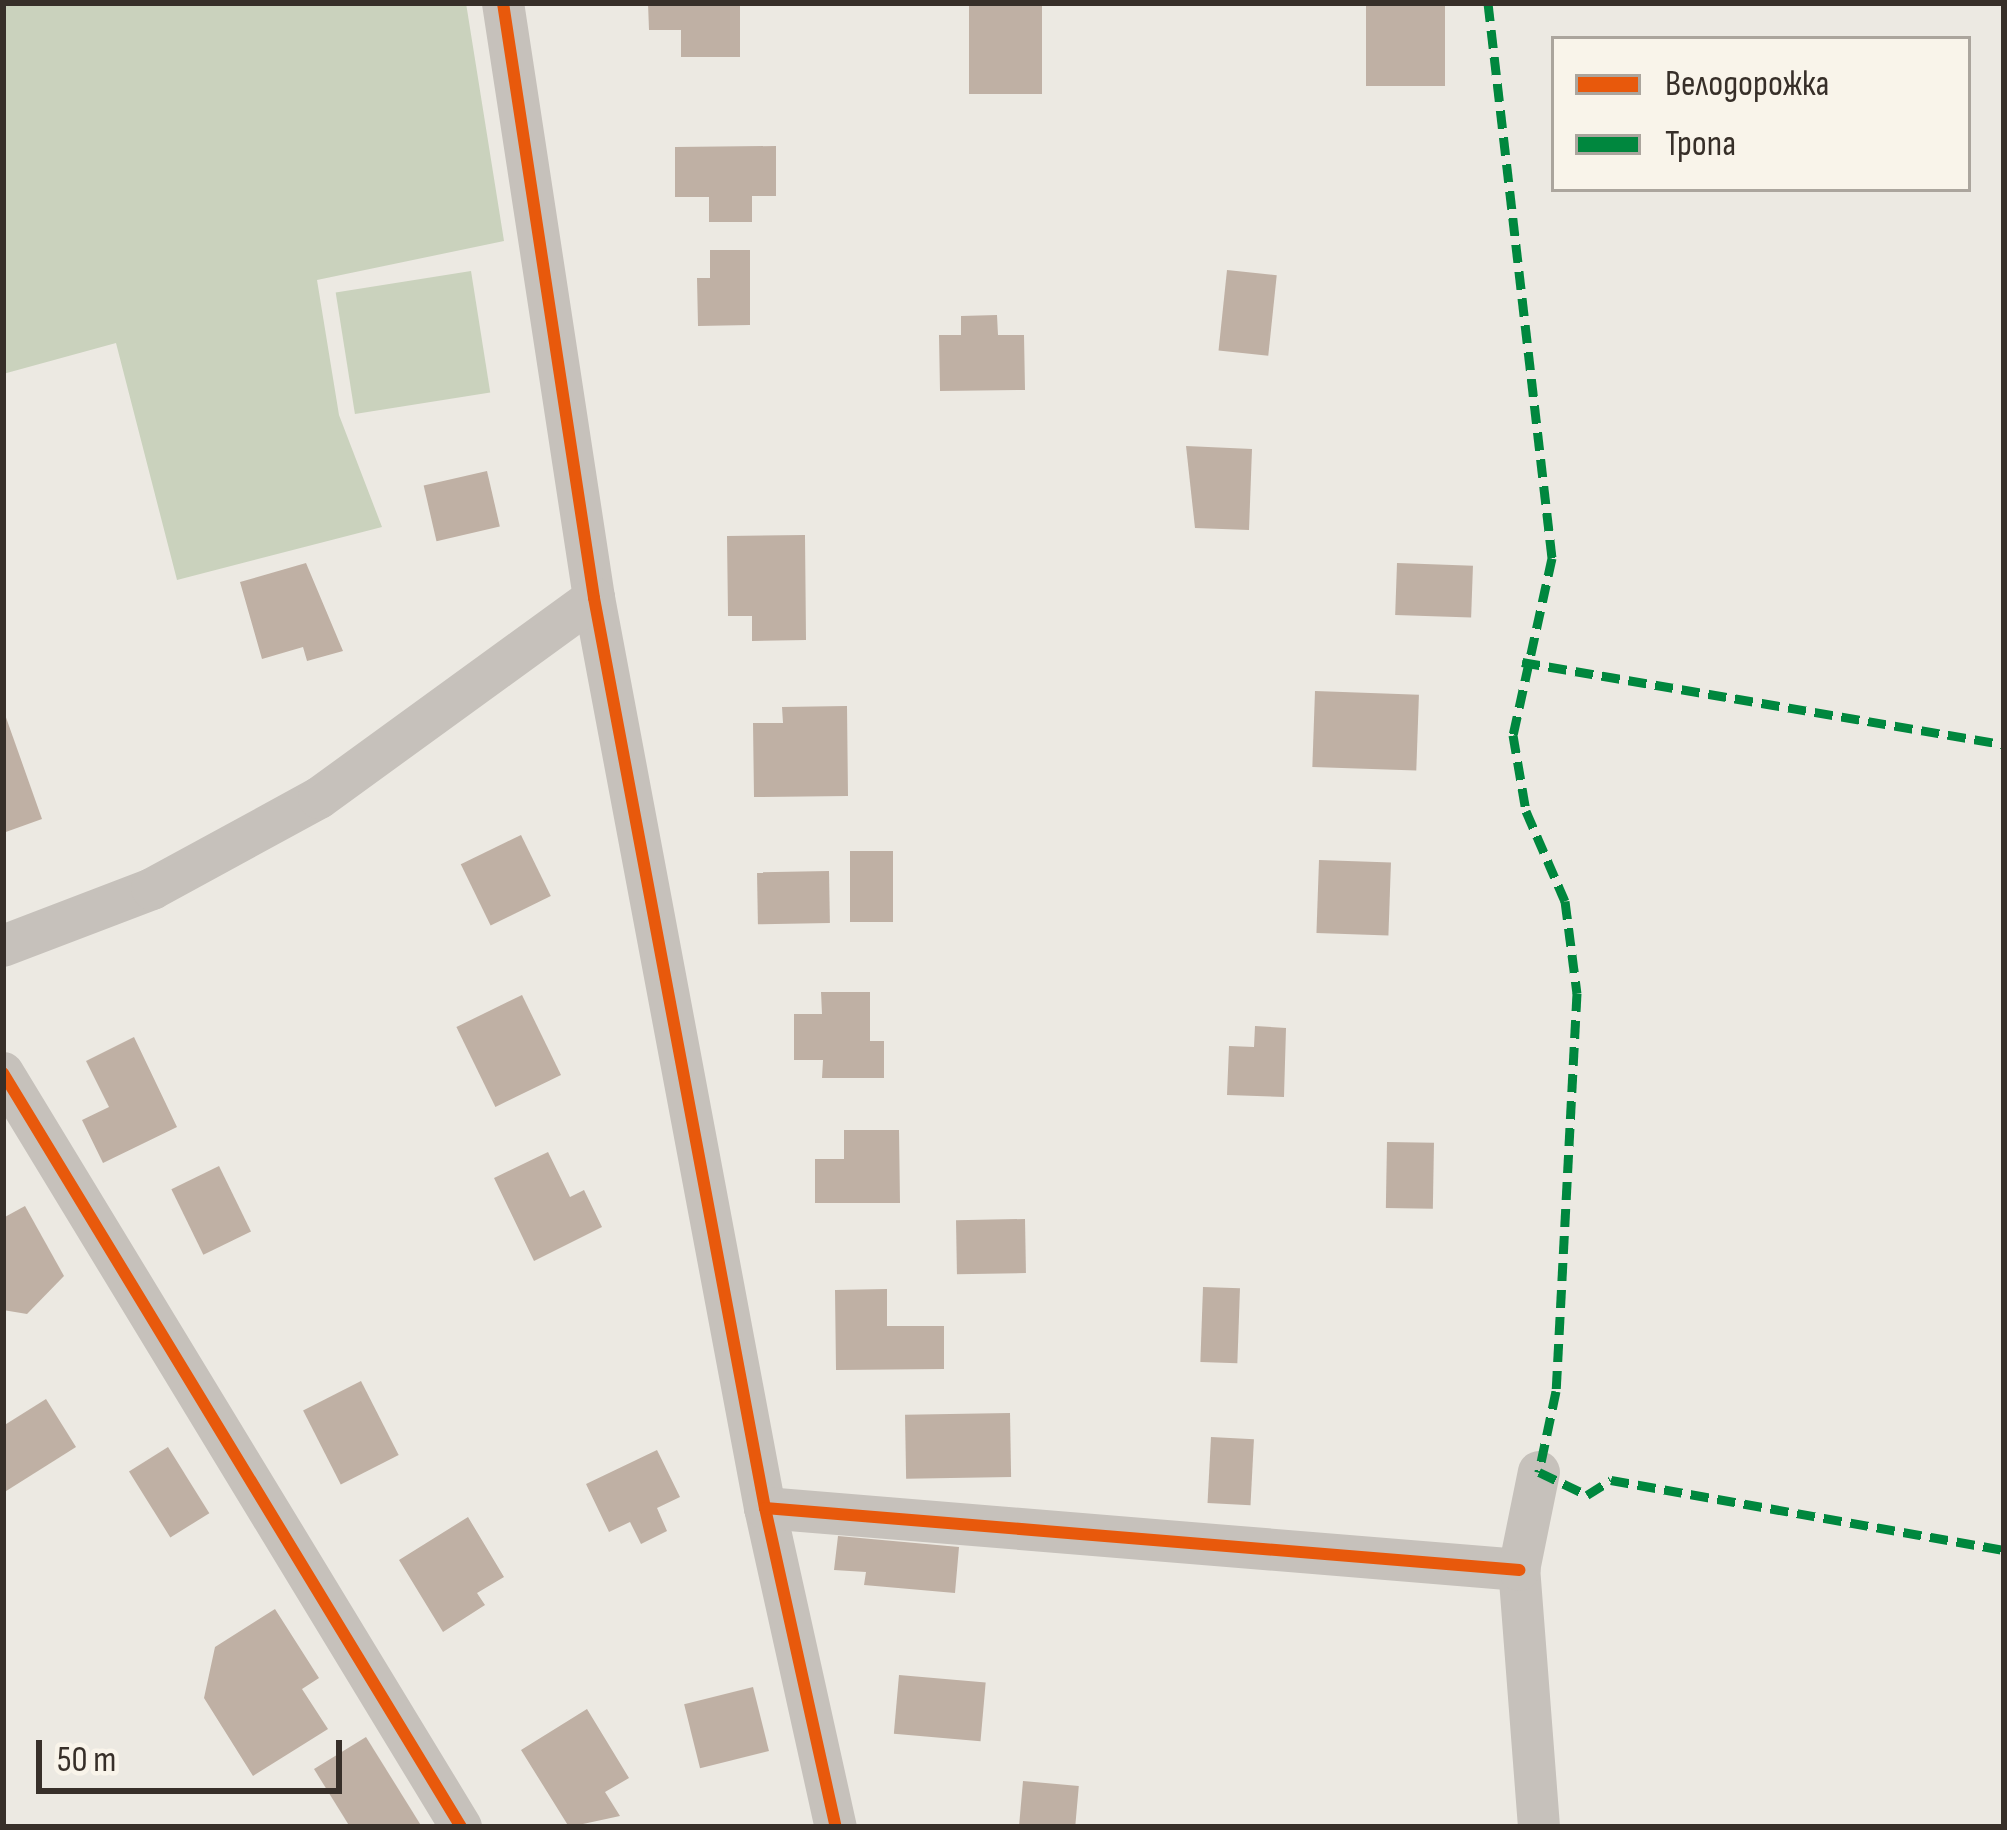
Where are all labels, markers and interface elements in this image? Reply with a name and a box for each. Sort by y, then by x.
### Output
legend [1551,36,1971,192]
text: Велодорожка [1665,63,1829,106]
text: Тропа [1665,123,1736,166]
scale bar [42,1716,348,1790]
text: 50 m [57,1739,116,1782]

